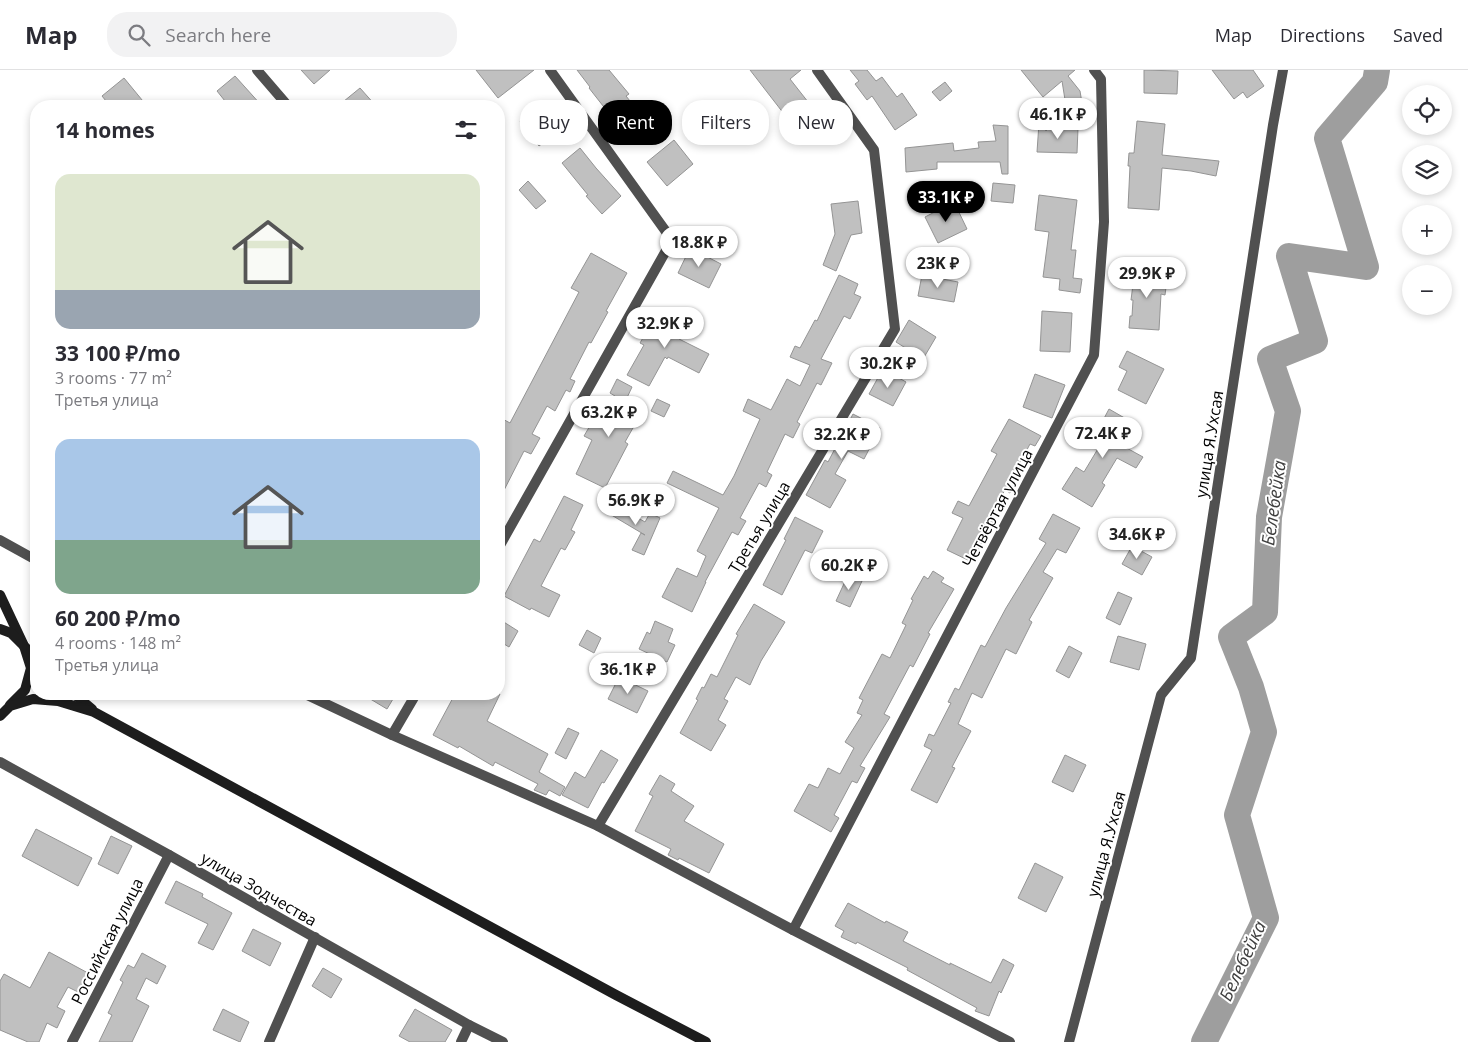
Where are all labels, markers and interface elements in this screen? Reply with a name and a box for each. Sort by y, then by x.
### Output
search box [107,12,457,57]
text: Map [25,18,77,51]
icon: search [125,21,153,49]
text: Search here [165,22,271,48]
text: Map [1215,23,1252,47]
text: Directions [1280,23,1365,47]
text: Saved [1393,23,1443,47]
map controls [1402,85,1452,315]
button: locate [1402,85,1452,135]
pin: 46.1K ₽ [1012,98,1104,140]
chip: Buy [520,100,588,145]
chip: Rent [598,100,672,145]
chip: Filters [682,100,769,145]
chip: New [779,100,853,145]
text: 46.1K ₽ [1030,103,1086,125]
text: 14 homes [55,116,155,144]
icon: filters [452,116,480,144]
button: layers [1402,145,1452,195]
pin: 33.1K ₽ [900,180,992,223]
text: 33.1K ₽ [918,186,974,208]
button: + [1402,205,1452,255]
icon: home [223,207,313,297]
pin: 18.8K ₽ [653,226,745,268]
text: 18.8K ₽ [671,231,727,253]
pin: 23K ₽ [903,246,973,289]
text: 23K ₽ [917,252,959,274]
pin: 29.9K ₽ [1101,256,1193,299]
text: 29.9K ₽ [1119,262,1175,284]
button: − [1402,265,1452,315]
pin: 32.9K ₽ [619,306,711,349]
text: 32.9K ₽ [637,312,693,334]
text: 33 100 ₽/mo [55,339,180,367]
pin: 30.2K ₽ [842,346,934,389]
text: 30.2K ₽ [860,352,916,374]
text: 3 rooms · 77 m² [55,367,172,389]
text: Третья улица [55,389,159,411]
street label: улица Я.Ухсая [1190,389,1228,499]
pin: 63.2K ₽ [563,396,655,438]
text: 63.2K ₽ [581,401,637,423]
pin: 72.4K ₽ [1057,416,1149,459]
pin: 32.2K ₽ [796,418,888,460]
text: 72.4K ₽ [1075,422,1131,444]
text: 32.2K ₽ [814,423,870,445]
street label: Четвёртая улица [956,445,1038,571]
water label: Белебейка [1255,459,1291,547]
icon: home [223,472,313,562]
street label: Третья улица [723,477,795,577]
pin: 56.9K ₽ [590,484,682,526]
text: 56.9K ₽ [608,489,664,511]
pin: 34.6K ₽ [1091,518,1183,560]
text: 34.6K ₽ [1109,523,1165,545]
pin: 60.2K ₽ [803,548,895,591]
text: 60.2K ₽ [821,554,877,576]
text: 60 200 ₽/mo [55,604,180,632]
text: 4 rooms · 148 m² [55,632,181,654]
pin: 36.1K ₽ [582,652,674,695]
text: Третья улица [55,654,159,676]
text: 36.1K ₽ [600,658,656,680]
street label: улица Я.Ухсая [1081,789,1131,899]
street label: улица Зодчества [197,847,321,931]
street label: Российская улица [66,874,148,1008]
water label: Белебейка [1213,917,1271,1005]

